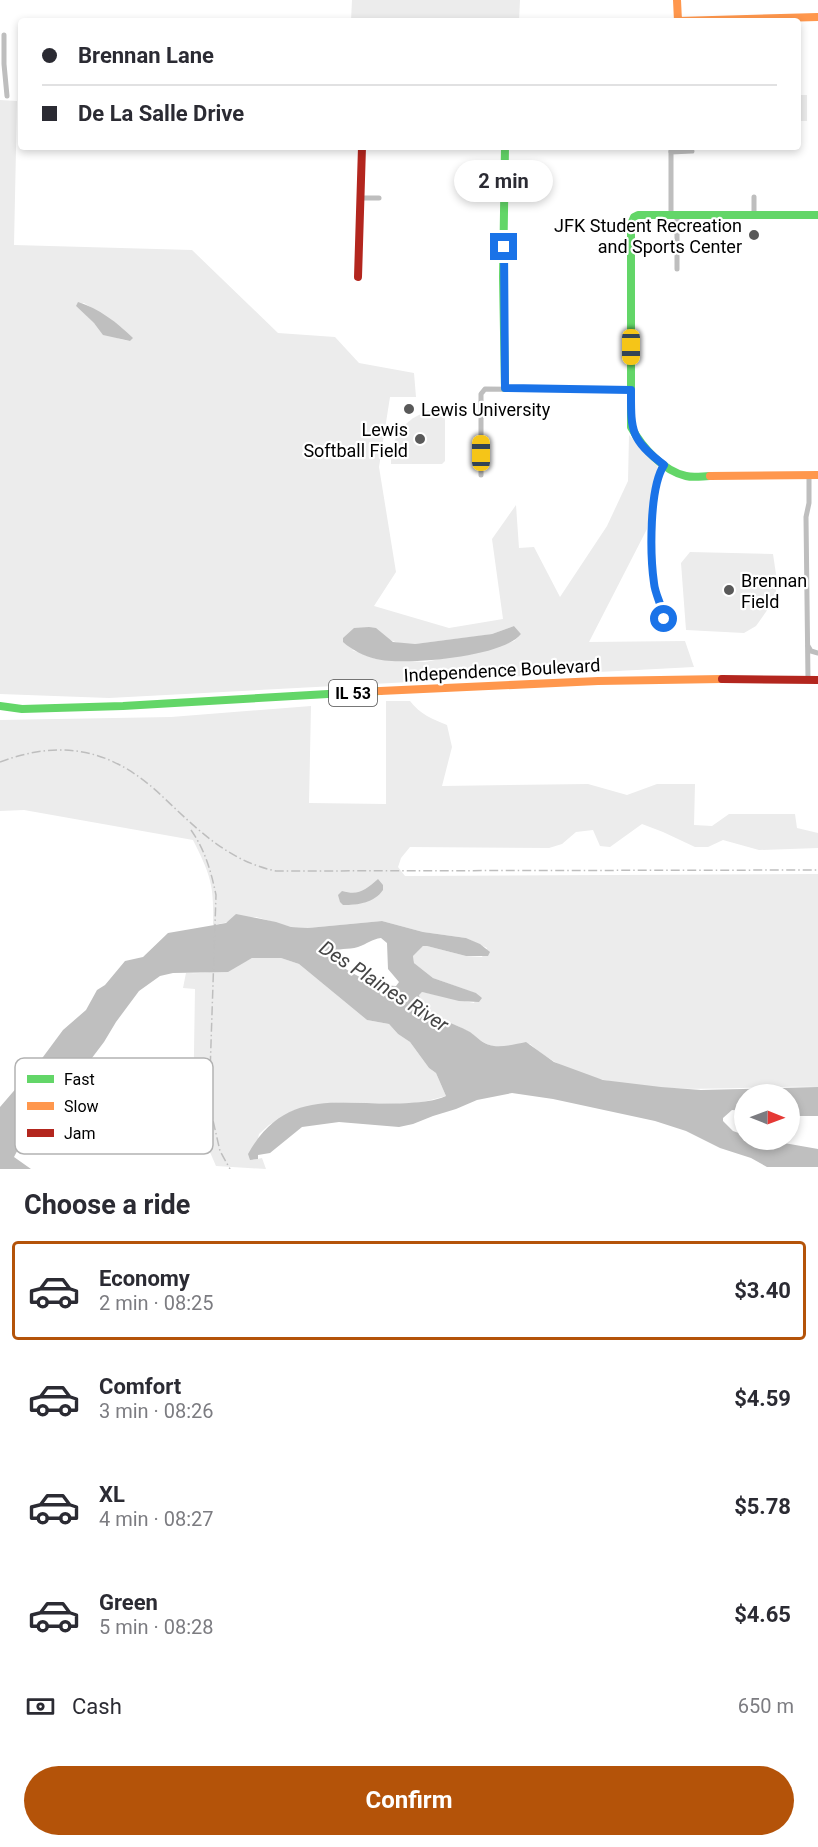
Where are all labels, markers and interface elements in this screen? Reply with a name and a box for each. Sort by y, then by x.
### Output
text: Brennan Lane [78,43,214,68]
text: De La Salle Drive [78,101,244,126]
callout: 2 min [454,160,554,202]
text: 2 min [478,169,529,193]
place label: JFK Student Recreation and Sports Center [554,215,742,257]
marker: JFK Student Recreation and Sports Center [747,228,761,242]
route end [490,233,517,260]
car [622,329,640,365]
place label: Lewis University [421,399,551,420]
marker: Lewis University [402,402,416,416]
place label: Lewis Softball Field [303,419,408,461]
marker: Lewis Softball Field [413,432,427,446]
car [472,435,490,471]
place label: Brennan Field [741,570,807,612]
marker: Brennan Field [722,583,736,597]
route start [650,605,677,632]
street label: Independence Boulevard [403,654,601,686]
road number: IL 53 [329,680,377,706]
water label: Des Plaines River [315,935,454,1037]
legend [15,1058,213,1154]
text: Fast [64,1070,95,1089]
north arrow [734,1084,800,1150]
map controls [734,1084,800,1150]
text: Slow [64,1097,99,1116]
text: Jam [64,1124,96,1143]
text: Choose a ride [24,1189,190,1221]
icon: car [27,1264,81,1318]
text: Economy [99,1266,190,1291]
text: $3.40 [734,1278,791,1303]
text: 2 min · 08:25 [99,1291,214,1315]
icon: car [27,1372,81,1426]
text: Comfort [99,1374,181,1399]
text: $4.59 [734,1386,791,1411]
text: 3 min · 08:26 [99,1399,214,1423]
icon: car [27,1480,81,1534]
text: XL [99,1482,125,1507]
text: $5.78 [734,1494,791,1519]
text: 4 min · 08:27 [99,1507,214,1531]
icon: car [27,1588,81,1642]
text: Green [99,1590,158,1615]
text: $4.65 [734,1602,791,1627]
text: 5 min · 08:28 [99,1615,214,1639]
icon: cash [24,1690,57,1723]
text: Cash [72,1694,122,1719]
text: 650 m [738,1694,794,1718]
button: Confirm [24,1766,794,1835]

